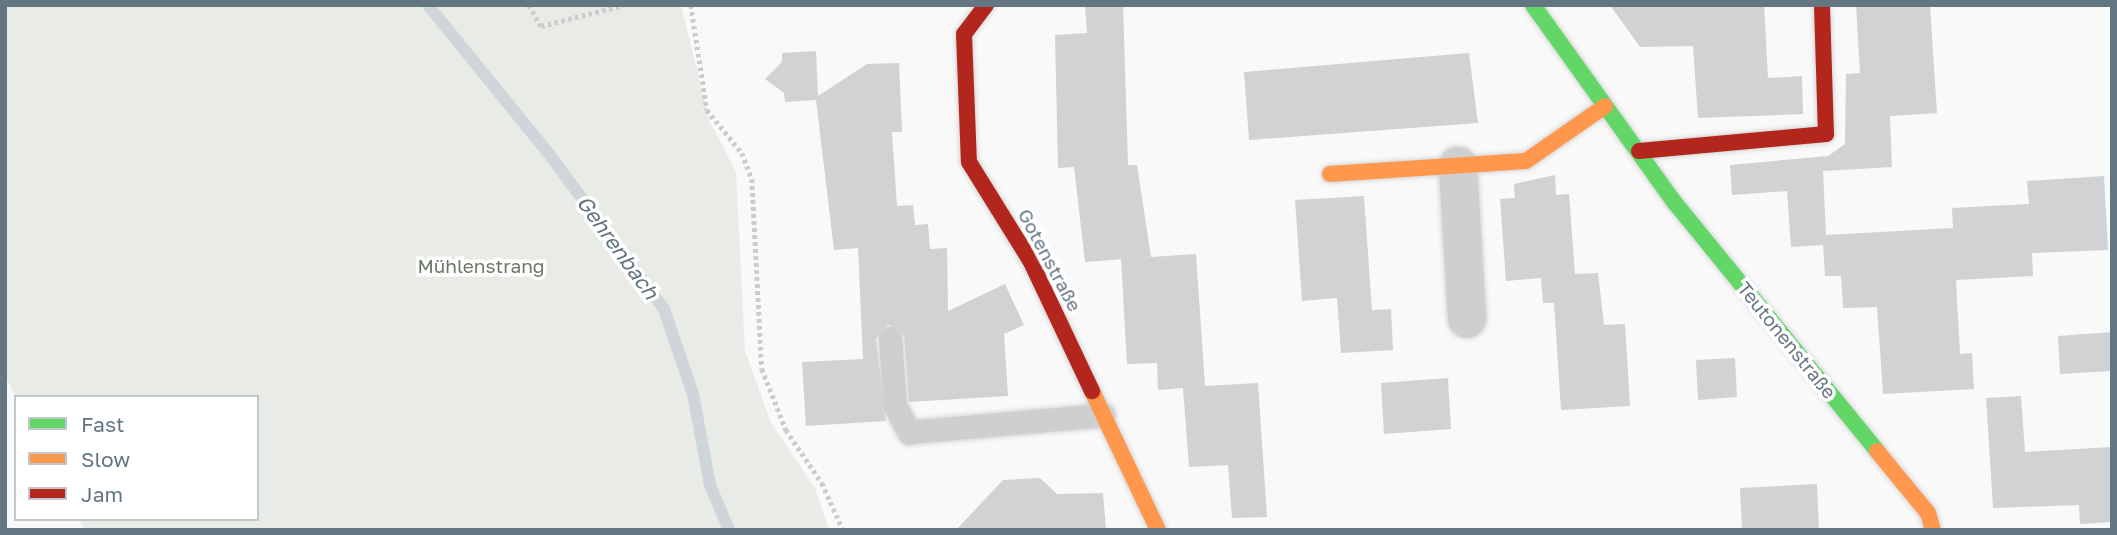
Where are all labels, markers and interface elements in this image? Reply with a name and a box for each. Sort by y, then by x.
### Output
water label: Gehrenbach [572,190,664,304]
street label: Gotenstraße [1013,205,1087,315]
park label: Mühlenstrang [417,255,545,277]
street label: Teutonenstraße [1733,277,1841,403]
legend [14,395,259,521]
text: Fast [81,411,124,437]
text: Slow [81,446,130,472]
text: Jam [81,481,123,507]

